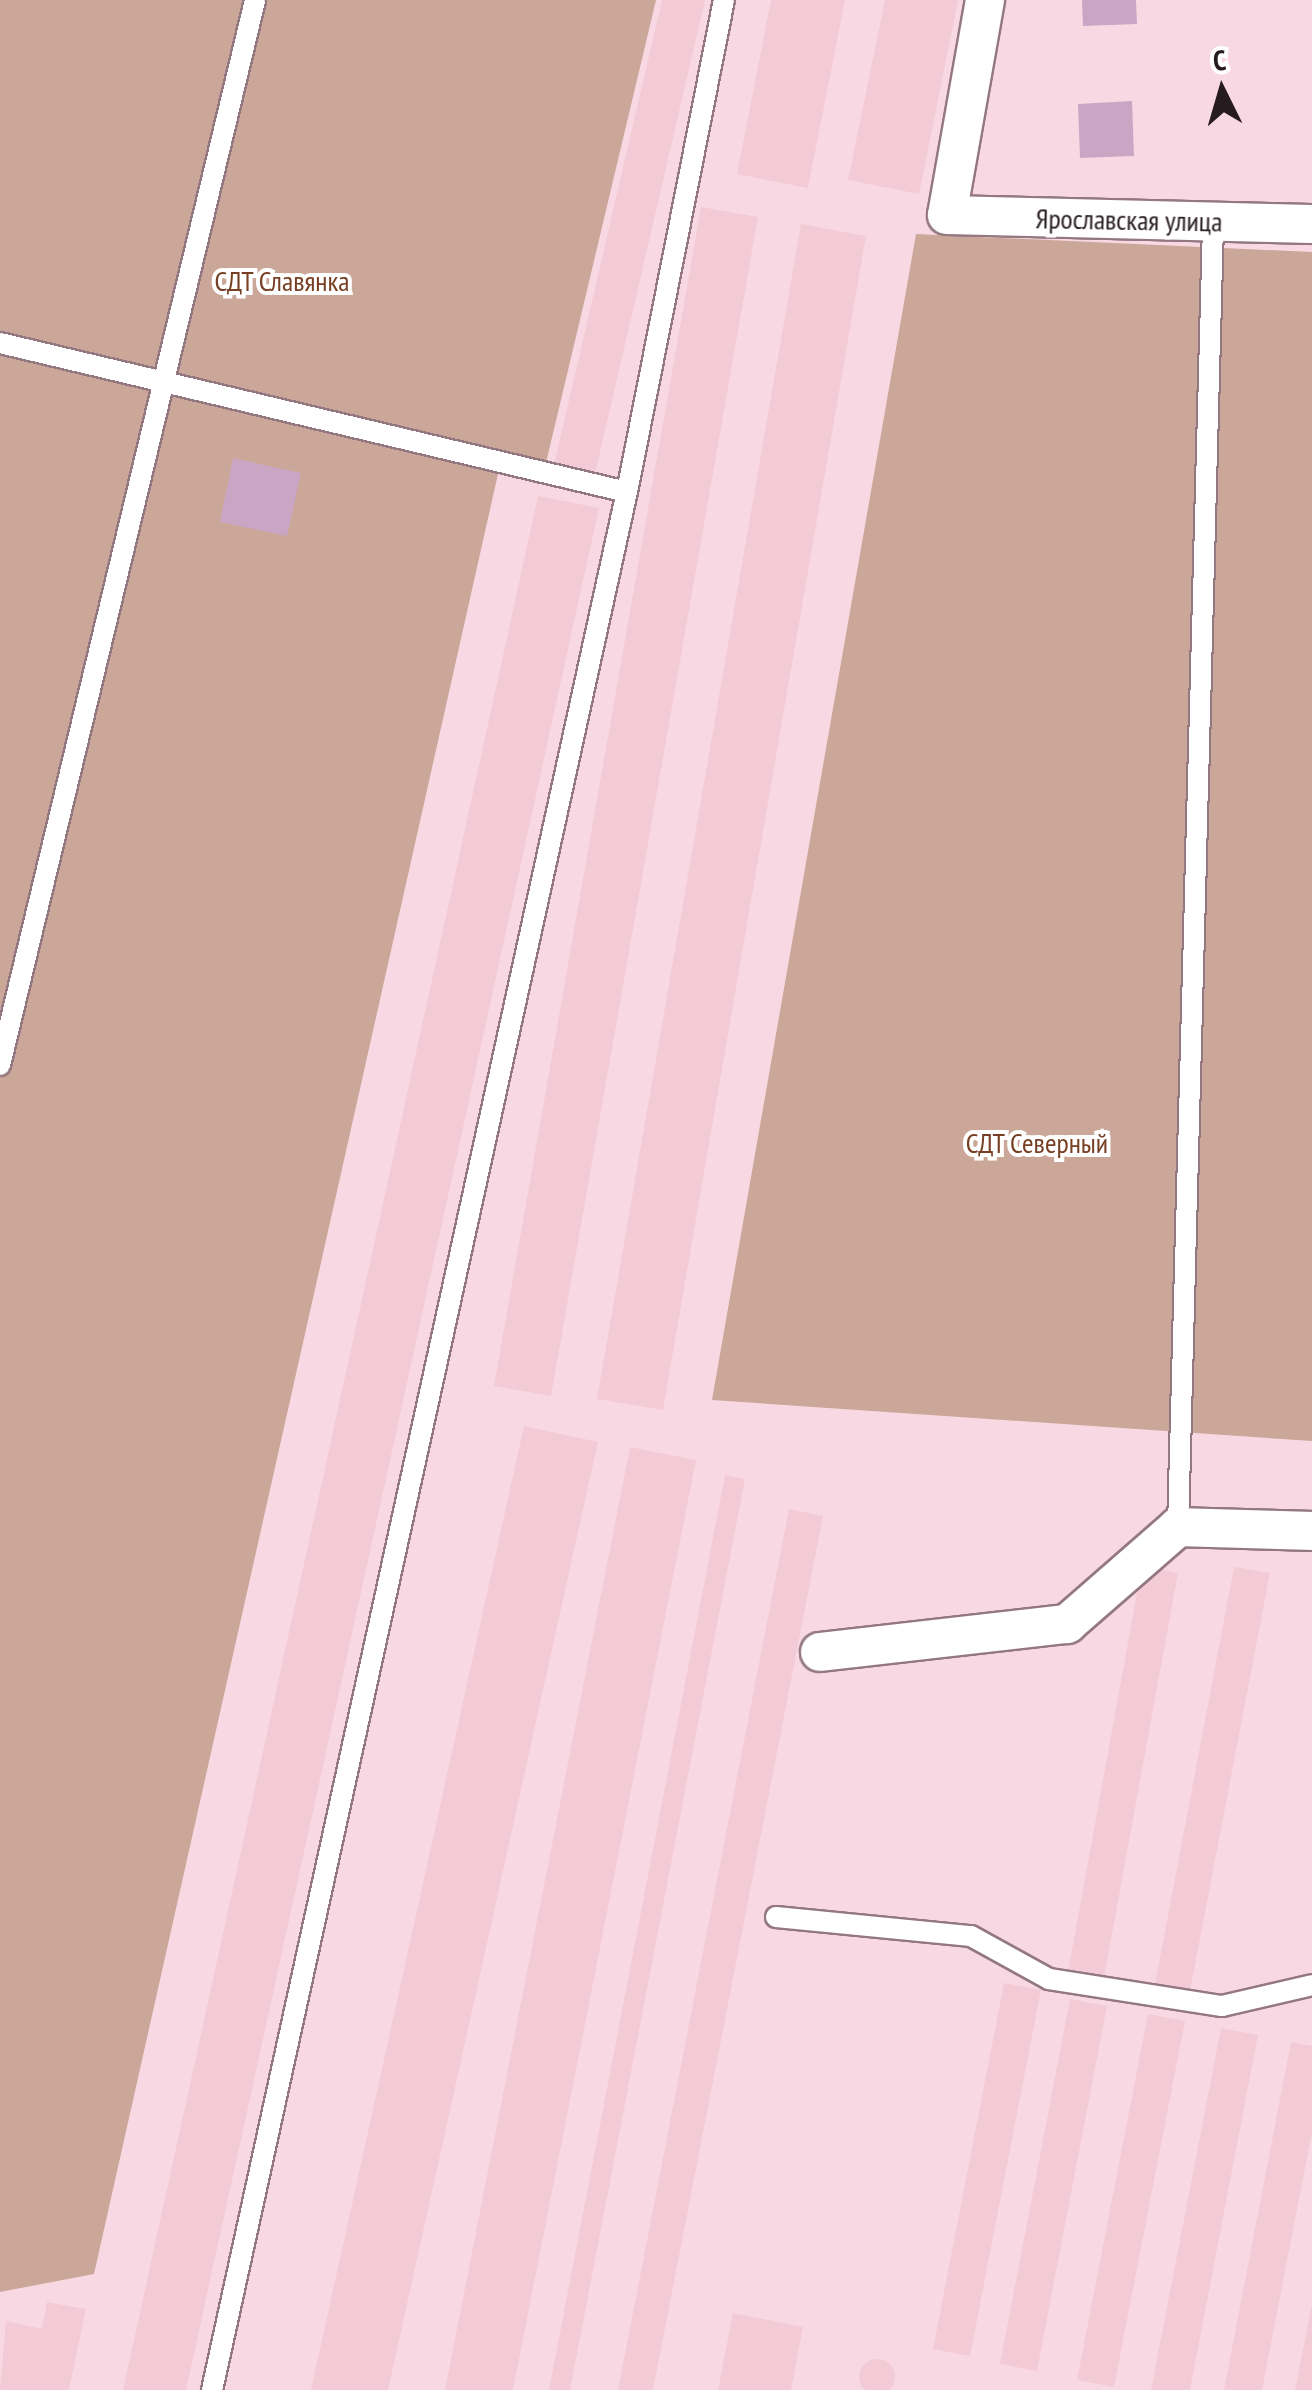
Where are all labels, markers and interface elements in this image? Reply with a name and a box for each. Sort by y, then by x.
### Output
north arrow [1172,40,1272,140]
text: С [1211,41,1227,79]
street label: Ярославская улица [1035,202,1223,238]
park label: СДТ Славянка [214,264,350,298]
park label: СДТ Северный [965,1126,1109,1160]

